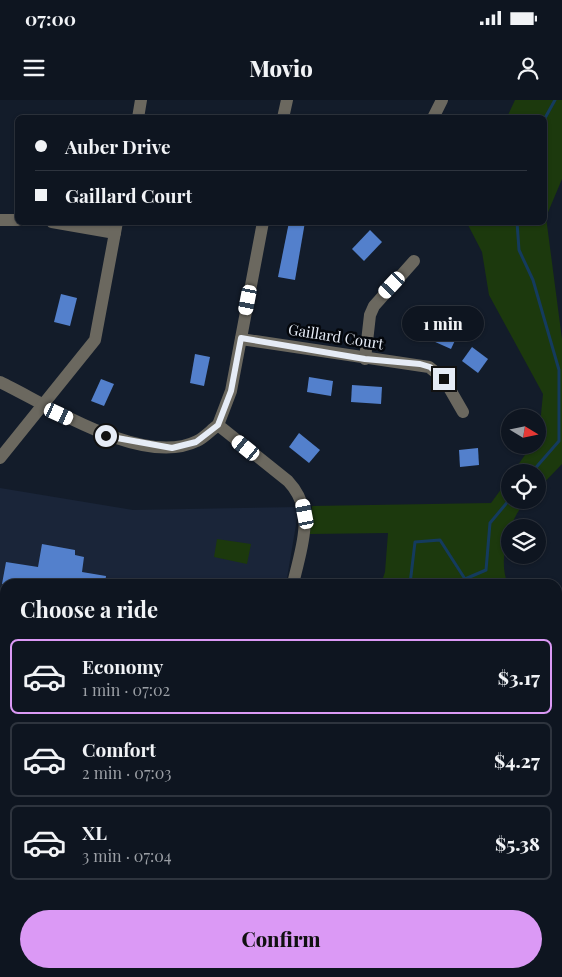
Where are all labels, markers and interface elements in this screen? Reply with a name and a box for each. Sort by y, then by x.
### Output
text: 07:00 [25,5,76,31]
text: Movio [249,53,313,83]
icon: menu [20,54,48,82]
icon: person [514,54,542,82]
text: Auber Drive [65,133,171,159]
text: Gaillard Court [65,182,192,208]
car [376,269,407,301]
car [237,284,258,316]
callout: 1 min [403,306,485,342]
text: 1 min [423,313,463,334]
street label: Gaillard Court [287,319,386,354]
route end [433,368,455,390]
car [42,401,75,427]
north arrow [501,409,546,454]
map controls [501,409,546,564]
route start [95,425,117,447]
car [229,433,262,463]
button: locate [501,464,546,509]
car [294,498,315,530]
button: layers [501,519,546,564]
text: Choose a ride [20,594,158,624]
text: Economy [82,653,163,679]
icon: car [22,654,67,699]
text: $3.17 [498,664,540,690]
text: 1 min · 07:02 [82,679,170,700]
text: Comfort [82,736,156,762]
icon: car [22,737,67,782]
text: $4.27 [494,747,540,773]
text: 2 min · 07:03 [82,762,171,783]
text: XL [82,819,107,845]
icon: car [22,820,67,865]
text: $5.38 [495,830,540,856]
text: 3 min · 07:04 [82,845,172,866]
button: Confirm [20,910,542,968]

